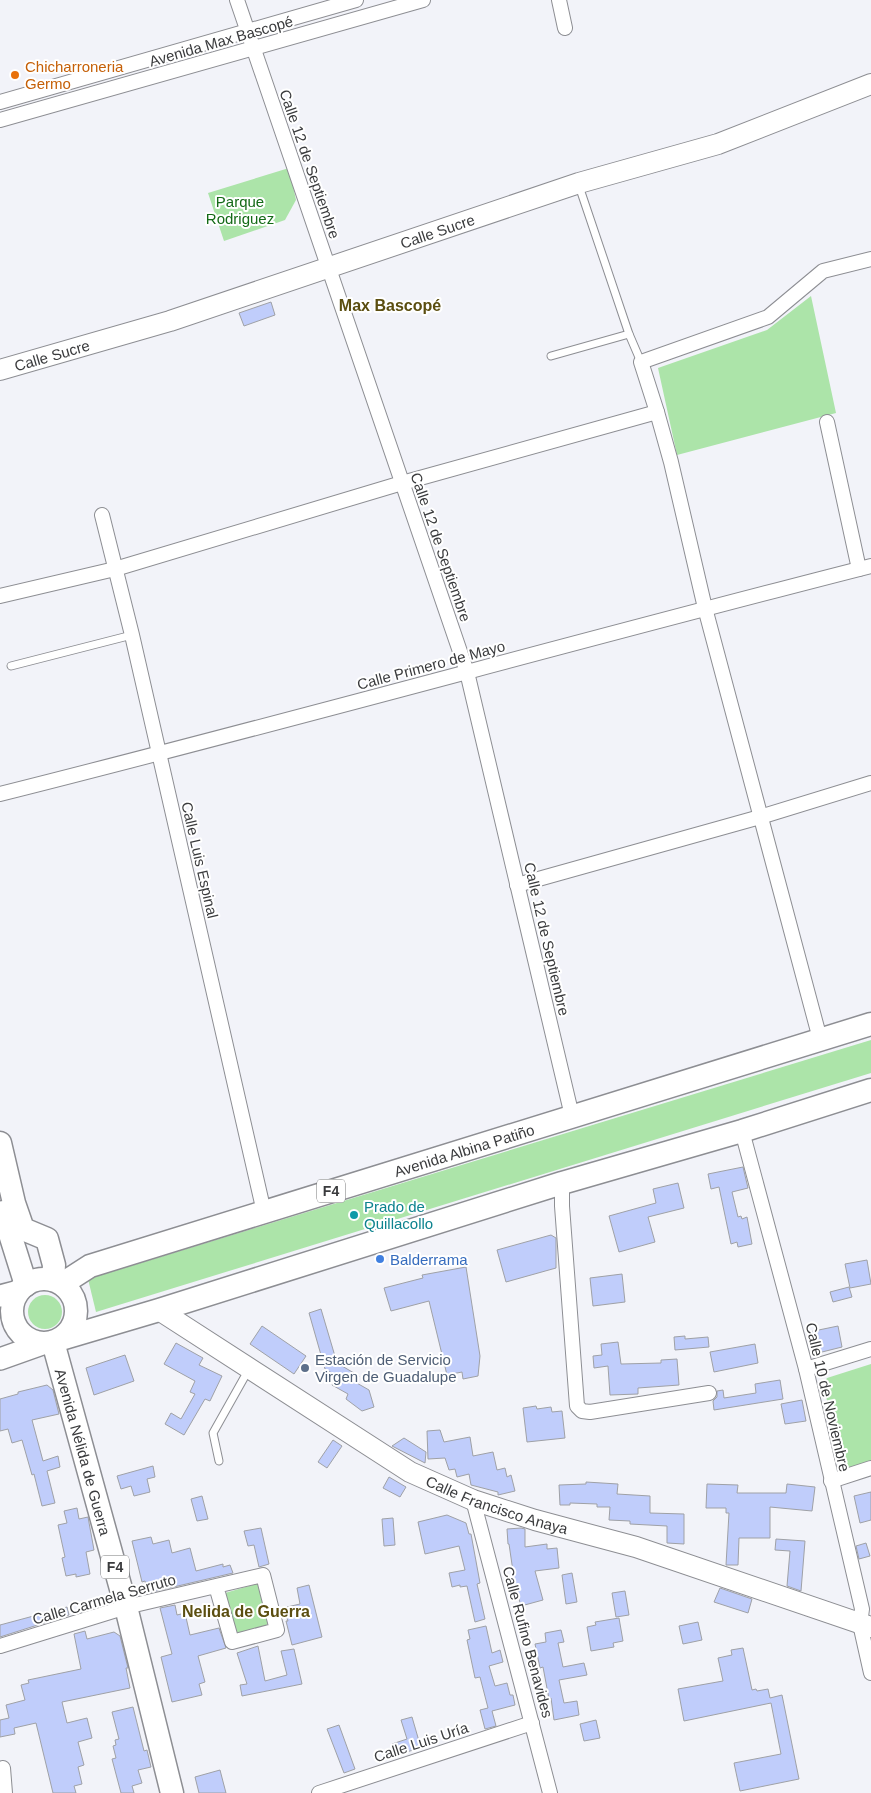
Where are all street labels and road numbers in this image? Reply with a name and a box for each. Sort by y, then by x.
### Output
street label: Avenida Max Bascopé [147,12,295,70]
street label: Calle 12 de Septiembre [276,87,344,241]
street label: Calle Sucre [398,210,477,251]
street label: Calle Sucre [12,336,92,374]
street label: Calle 12 de Septiembre [407,470,475,624]
street label: Calle Primero de Mayo [355,637,507,693]
street label: Calle Luis Espinal [178,800,222,920]
street label: Calle 12 de Septiembre [521,861,573,1017]
street label: Avenida Albina Patiño [392,1120,536,1180]
road number: F4 [317,1180,345,1202]
street label: Calle 10 de Noviembre [803,1321,853,1473]
street label: Avenida Nélida de Guerra [52,1367,115,1538]
street label: Calle Francisco Anaya [424,1472,571,1537]
road number: F4 [101,1555,129,1578]
street label: Calle Rufino Benavides [500,1564,556,1720]
street label: Calle Carmela Serruto [30,1570,178,1628]
street label: Calle Luis Uría [372,1719,471,1765]

